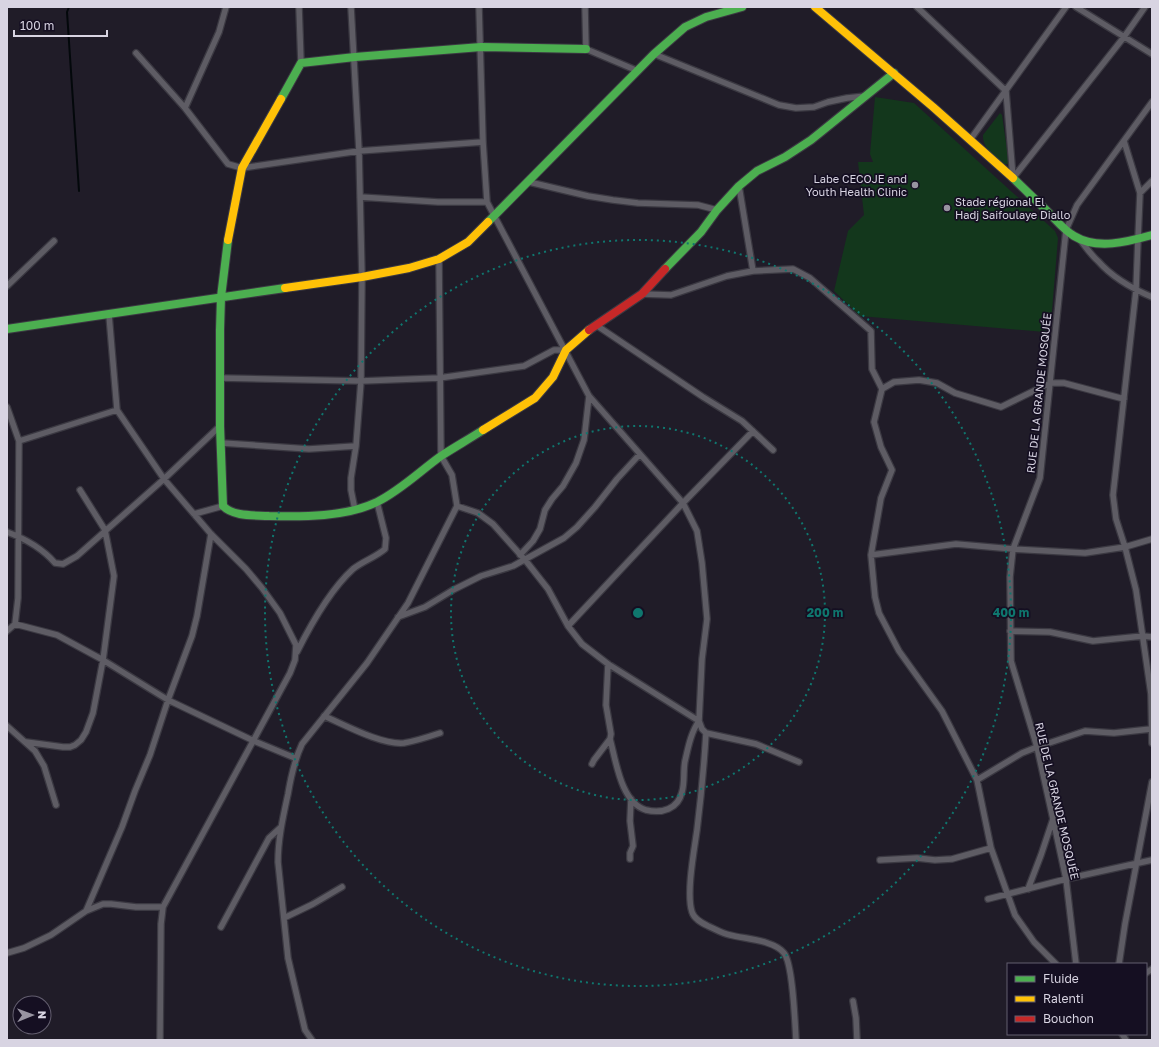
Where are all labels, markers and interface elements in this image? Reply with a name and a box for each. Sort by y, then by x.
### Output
scale bar [14,12,107,38]
text: 100 m [20,18,54,33]
place label: Labe CECOJE and Youth Health Clinic [806,172,907,198]
marker: Labe CECOJE and Youth Health Clinic [910,180,920,190]
place label: Stade régional El Hadj Saifoulaye Diallo [955,195,1071,221]
marker: Stade régional El Hadj Saifoulaye Diallo [942,203,952,213]
street label: RUE DE LA GRANDE MOSQUÉE [1024,312,1053,474]
text: 200 m [807,605,843,620]
text: 400 m [993,605,1029,620]
centre of rings [631,606,645,620]
street label: RUE DE LA GRANDE MOSQUÉE [1033,721,1082,881]
legend [1007,963,1147,1035]
text: Fluide [1043,971,1079,986]
text: Ralenti [1043,991,1084,1006]
north arrow [12,995,52,1035]
text: N [36,1011,49,1019]
text: Bouchon [1043,1011,1094,1026]

